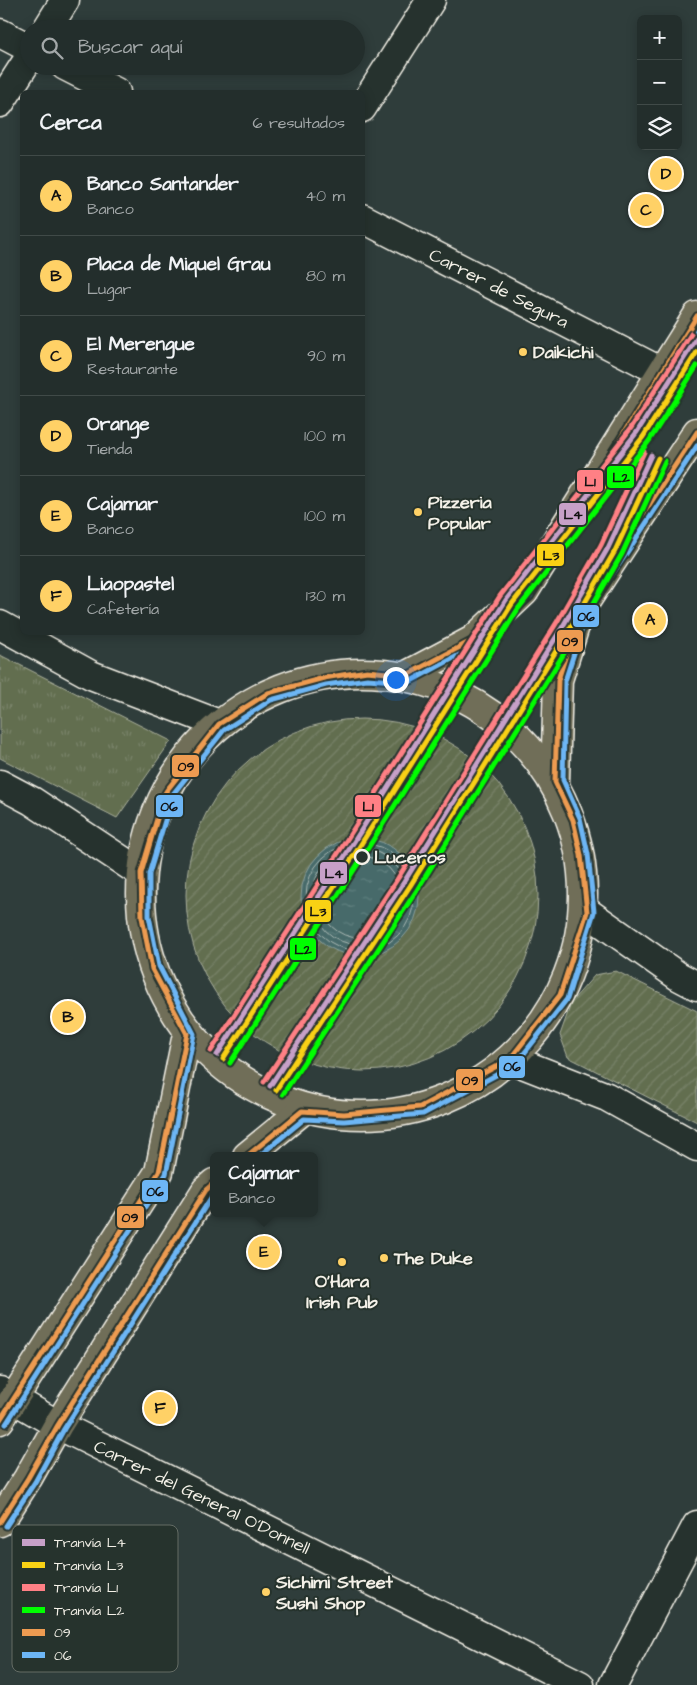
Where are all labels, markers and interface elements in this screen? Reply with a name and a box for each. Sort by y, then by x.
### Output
map controls [637,15,682,150]
button: + [637,15,682,60]
search box [20,20,365,75]
icon: search [38,34,66,62]
text: Buscar aquí [78,34,182,61]
button: − [637,60,682,105]
button: layers [637,105,682,150]
text: Cerca [40,108,102,137]
text: 6 resultados [253,112,345,134]
pin: D [650,155,682,193]
text: Banco Santander [87,171,239,198]
text: A [51,185,61,207]
text: 40 m [305,185,345,207]
pin: C [630,191,662,229]
text: Banco [87,198,134,220]
street label: Carrer de Segura [424,242,573,335]
text: Placa de Miquel Grau [87,251,271,278]
text: B [50,265,62,287]
text: 80 m [306,265,345,287]
text: Lugar [87,278,131,300]
text: El Merengue [87,331,195,358]
place label: Daikichi [533,340,594,365]
text: C [50,345,62,367]
text: 90 m [307,345,345,367]
marker: Daikichi [517,346,529,358]
text: Restaurante [87,358,178,380]
text: Orange [87,411,149,438]
text: D [51,425,61,447]
text: 100 m [304,425,345,447]
text: Tienda [87,438,132,460]
line badge: L2 [606,465,635,489]
text: L2 [612,468,631,488]
line badge: L1 [576,469,604,493]
text: L1 [584,472,596,492]
place label: Pizzeria Popular [428,490,492,536]
text: Cajamar [87,491,158,518]
line badge: L4 [558,502,587,526]
text: E [51,505,61,527]
text: 100 m [304,505,345,527]
text: L4 [563,505,583,525]
marker: Pizzeria Popular [412,506,424,518]
text: Banco [87,518,134,540]
line badge: L3 [536,543,565,567]
text: L3 [543,546,560,566]
text: Liaopastel [87,571,174,598]
text: F [50,585,62,607]
text: 130 m [306,585,345,607]
text: Cafetería [87,598,159,620]
pin: A [634,601,666,639]
line badge: 06 [572,604,600,628]
text: 06 [577,607,595,627]
line badge: 09 [556,629,584,653]
text: 09 [562,632,578,652]
your location [383,667,409,693]
line badge: 09 [171,754,200,778]
text: 09 [178,757,194,777]
line badge: 06 [155,794,184,818]
line badge: L1 [354,794,382,818]
text: 06 [160,797,178,817]
text: L1 [362,797,374,817]
place label: Luceros [374,845,446,870]
marker: Luceros [354,849,370,865]
line badge: L4 [319,861,348,885]
text: L4 [324,864,344,884]
line badge: L3 [304,899,332,923]
text: L3 [310,902,327,922]
line badge: L2 [289,937,317,961]
text: L2 [294,940,313,960]
pin: B [52,998,84,1036]
line badge: 06 [498,1055,526,1079]
text: 06 [503,1057,521,1077]
line badge: 09 [455,1068,484,1092]
text: 09 [462,1071,478,1091]
popup [210,1152,318,1217]
text: Cajamar [228,1160,300,1187]
line badge: 06 [141,1179,169,1203]
text: 06 [146,1182,164,1202]
text: Banco [228,1187,275,1209]
line badge: 09 [116,1205,145,1229]
text: 09 [122,1208,138,1228]
pin: E [248,1233,280,1271]
place label: The Duke [393,1246,473,1271]
marker: The Duke [378,1252,390,1264]
marker: O'Hara Irish Pub [336,1256,348,1268]
place label: O'Hara Irish Pub [306,1269,379,1315]
pin: F [144,1389,176,1427]
street label: Carrer del General O'Donnell [89,1434,314,1561]
legend [12,1525,178,1672]
text: Tranvía L4 [54,1533,126,1553]
text: Tranvía L3 [54,1556,124,1576]
place label: Sichimi Street Sushi Shop [275,1570,394,1616]
text: Tranvía L1 [54,1578,118,1598]
marker: Sichimi Street Sushi Shop [260,1586,272,1598]
text: Tranvía L2 [54,1601,124,1621]
text: 09 [54,1623,71,1643]
text: 06 [54,1646,72,1666]

